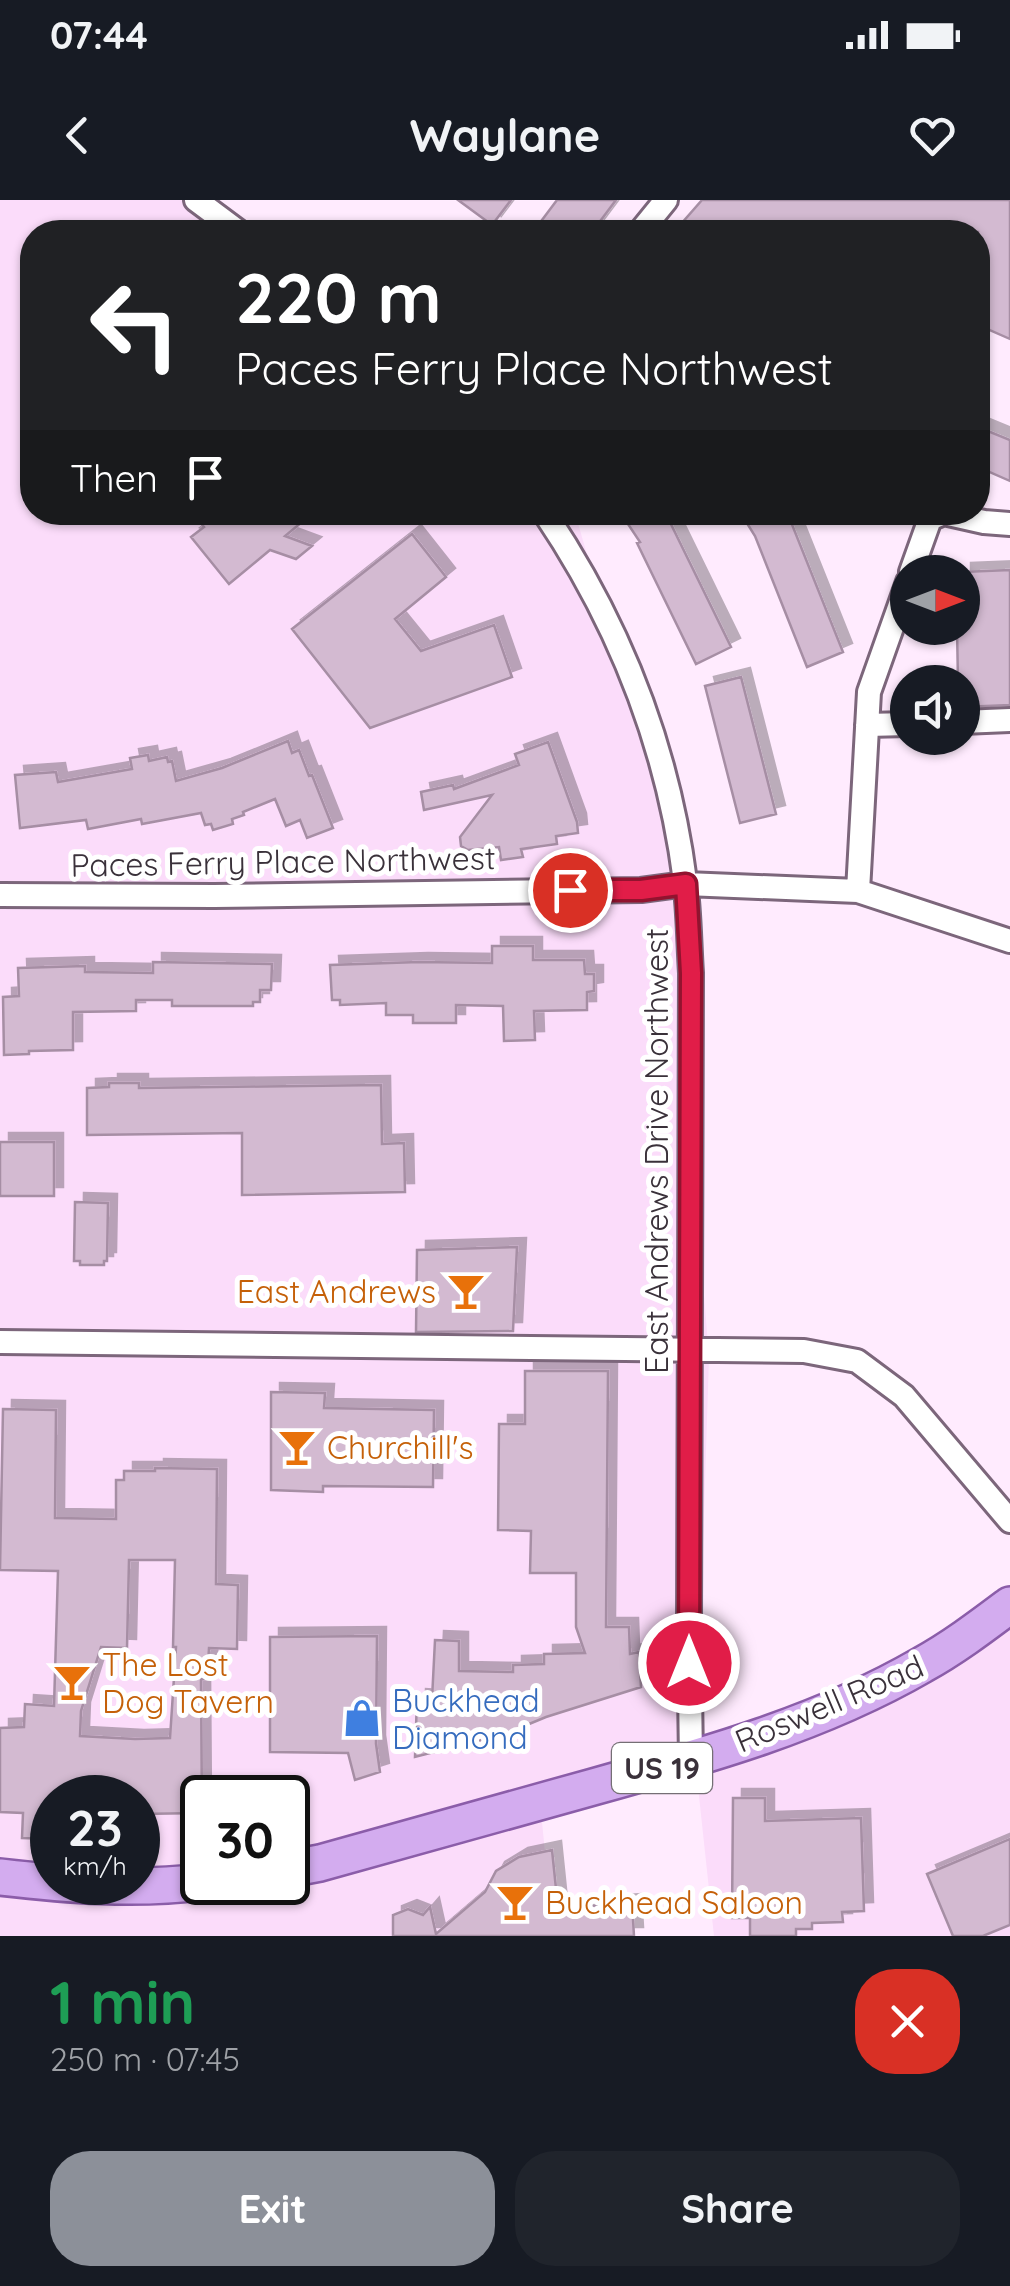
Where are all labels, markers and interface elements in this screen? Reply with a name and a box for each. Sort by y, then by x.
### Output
text: 07:44 [50,11,148,59]
text: Waylane [410,107,600,163]
icon: back [50,108,105,163]
icon: heart [905,108,960,163]
text: 220 m [235,253,442,341]
icon: left [70,260,200,390]
text: Paces Ferry Place Northwest [235,340,833,396]
icon: arrive [178,450,233,505]
text: Then [70,454,158,502]
north arrow [890,555,980,645]
map controls [890,555,980,755]
button: sound [890,665,980,755]
street label: Paces Ferry Place Northwest [70,837,496,885]
pin [528,848,613,933]
icon: arrive [543,863,598,918]
street label: East Andrews Drive Northwest [636,928,676,1374]
bar icon: East Andrews [445,1270,487,1312]
place label: East Andrews [237,1271,436,1311]
bar icon: Churchill's [276,1426,318,1468]
place label: Churchill's [327,1427,473,1467]
position arrow [637,1611,741,1715]
place label: The Lost Dog Tavern [102,1644,274,1721]
street label: Roswell Road [729,1645,929,1761]
bar icon: The Lost Dog Tavern [51,1661,93,1703]
place label: Buckhead Diamond [392,1680,540,1757]
shop icon: Buckhead Diamond [341,1697,383,1739]
road number: US 19 [612,1743,712,1793]
speed limit sign: 30 [180,1775,310,1905]
text: 23 [67,1796,123,1859]
text: km/h [63,1850,127,1881]
bar icon: Buckhead Saloon [494,1881,536,1923]
place label: Buckhead Saloon [545,1882,803,1922]
text: 1 min [50,1964,195,2039]
button: close [855,1969,960,2074]
text: 250 m · 07:45 [50,2039,240,2079]
button: Exit [50,2151,495,2266]
button: Share [515,2151,960,2266]

